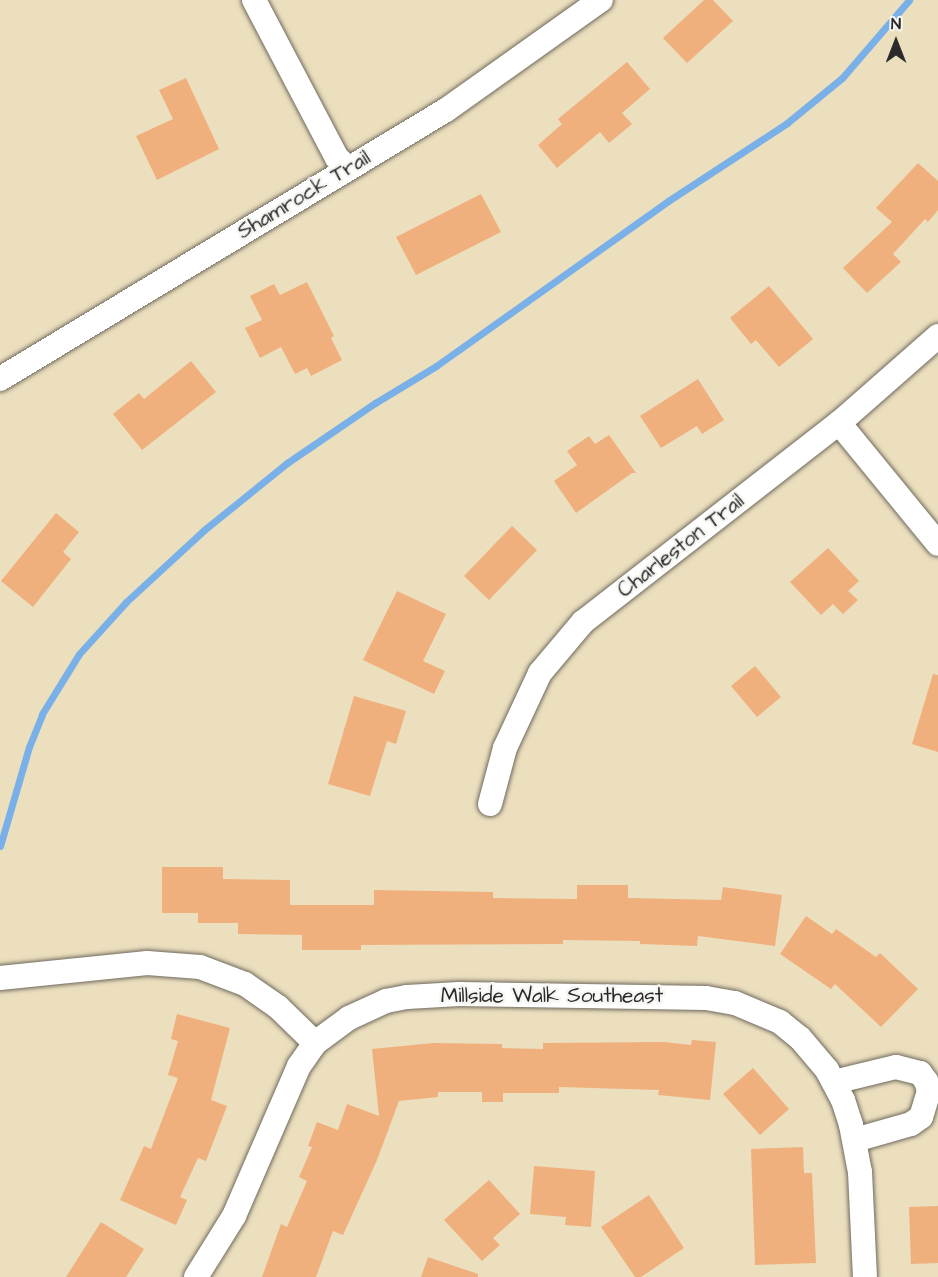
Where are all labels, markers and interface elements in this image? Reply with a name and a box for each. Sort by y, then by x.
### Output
north arrow [866,12,926,72]
text: N [891,13,901,35]
street label: Shamrock Trail [233,145,375,245]
street label: Charleston Trail [613,489,749,603]
street label: Millside Walk Southeast [441,983,663,1009]

